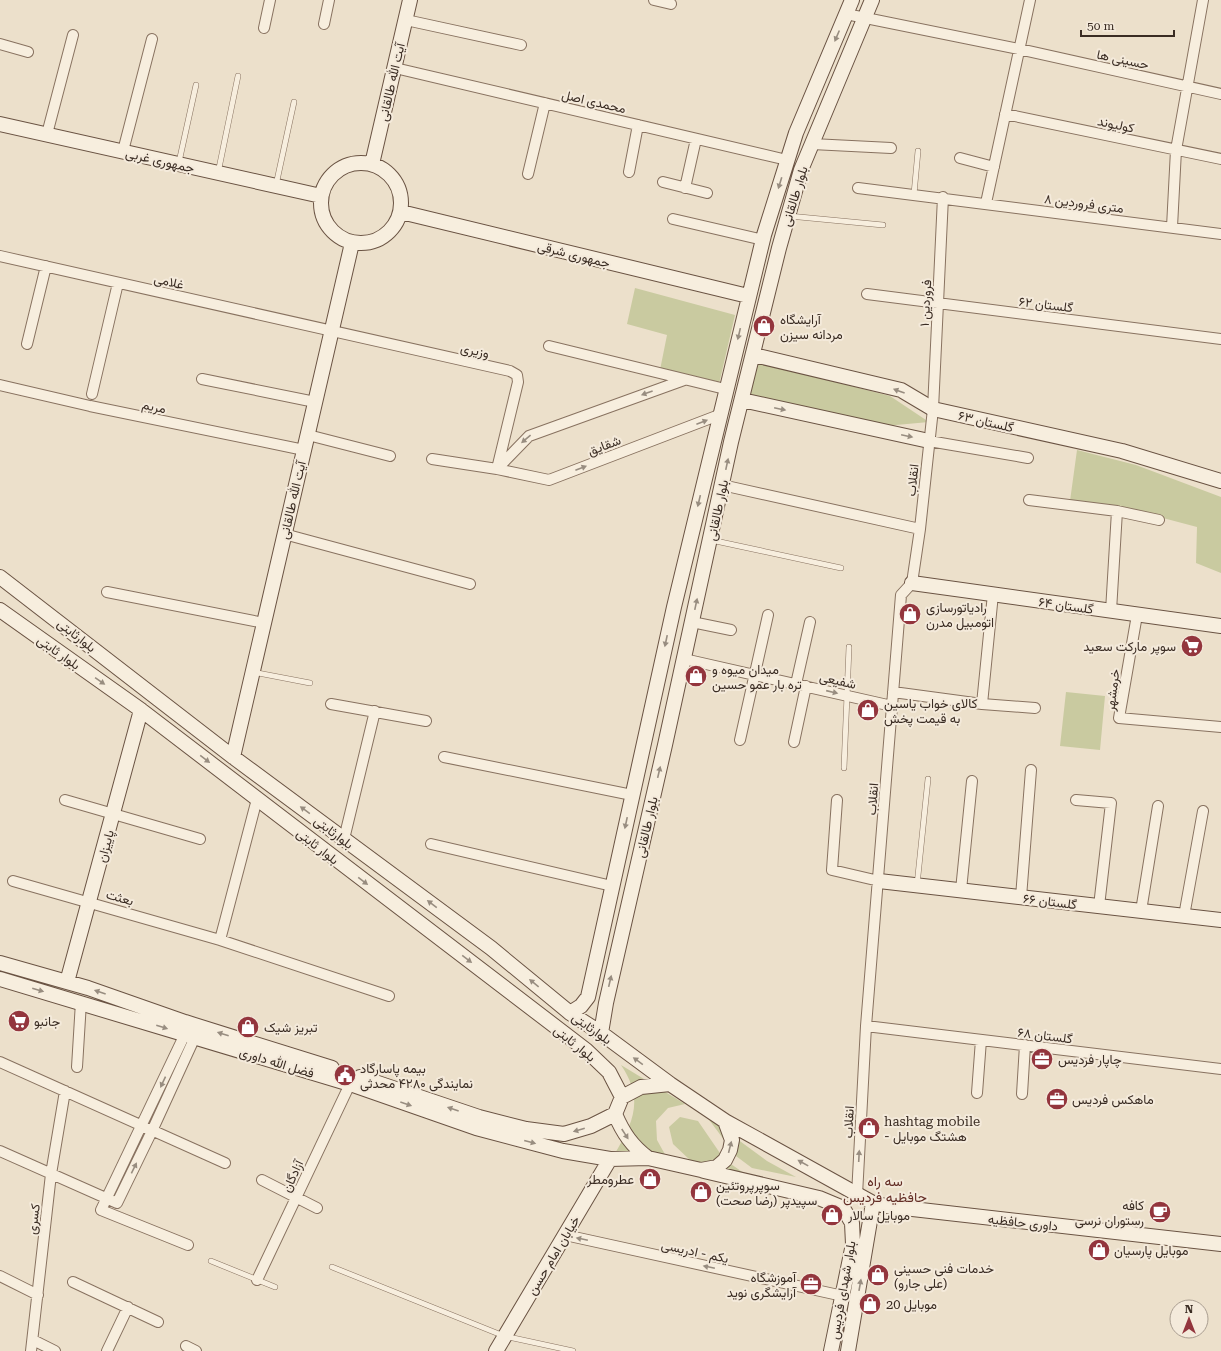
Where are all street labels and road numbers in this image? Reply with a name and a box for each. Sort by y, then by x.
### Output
street label: آیت الله طالقانی [375,41,409,123]
street label: حسینی ها [1095,47,1151,73]
street label: محمدی اصل [560,87,627,117]
street label: کولیوند [1096,113,1136,137]
street label: جمهوری غربی [124,145,196,177]
street label: بلوار طالقانی [778,164,812,228]
street label: ۸ متری فروردین [1043,191,1125,217]
street label: جمهوری شرقی [536,238,612,272]
street label: غلامی [152,271,186,293]
street label: فروردین ۱ [917,279,935,327]
street label: گلستان ۶۲ [1018,294,1074,316]
street label: وزیری [459,340,491,362]
street label: مریم [140,397,167,417]
street label: گلستان ۶۳ [957,408,1015,436]
street label: شقایق [586,432,623,460]
street label: آیت الله طالقانی [276,459,310,541]
street label: انقلاب [903,463,922,497]
street label: بلوار طالقانی [704,478,732,542]
street label: گلستان ۶۴ [1037,594,1094,618]
street label: بلوارثابتی [54,616,99,656]
street label: بلوار ثابتی [34,632,83,674]
street label: خرمشهر [1102,668,1124,713]
street label: شفیعی [818,669,858,693]
street label: انقلاب [864,782,881,816]
street label: بلوار طالقانی [632,795,662,859]
street label: بلوارثابتی [311,813,356,853]
street label: بلوار ثابتی [293,825,342,868]
street label: پاییزان [94,828,119,865]
street label: بعثت [104,886,136,909]
street label: گلستان ۶۶ [1022,891,1078,913]
street label: بلوارثابتی [568,1009,615,1048]
street label: بلوار ثابتی [550,1022,599,1066]
street label: گلستان ۶۸ [1016,1025,1074,1047]
street label: فضل الله داوری [237,1044,316,1082]
street label: انقلاب [840,1105,857,1139]
street label: آزادگان [279,1157,308,1195]
street label: کسری [24,1203,44,1235]
street label: داوری حافظیه [987,1211,1059,1235]
street label: خیابان امام حسن [524,1213,584,1298]
street label: یکم - ادریسی [660,1237,730,1267]
street label: بلوار شهدای فردیس [826,1239,860,1341]

